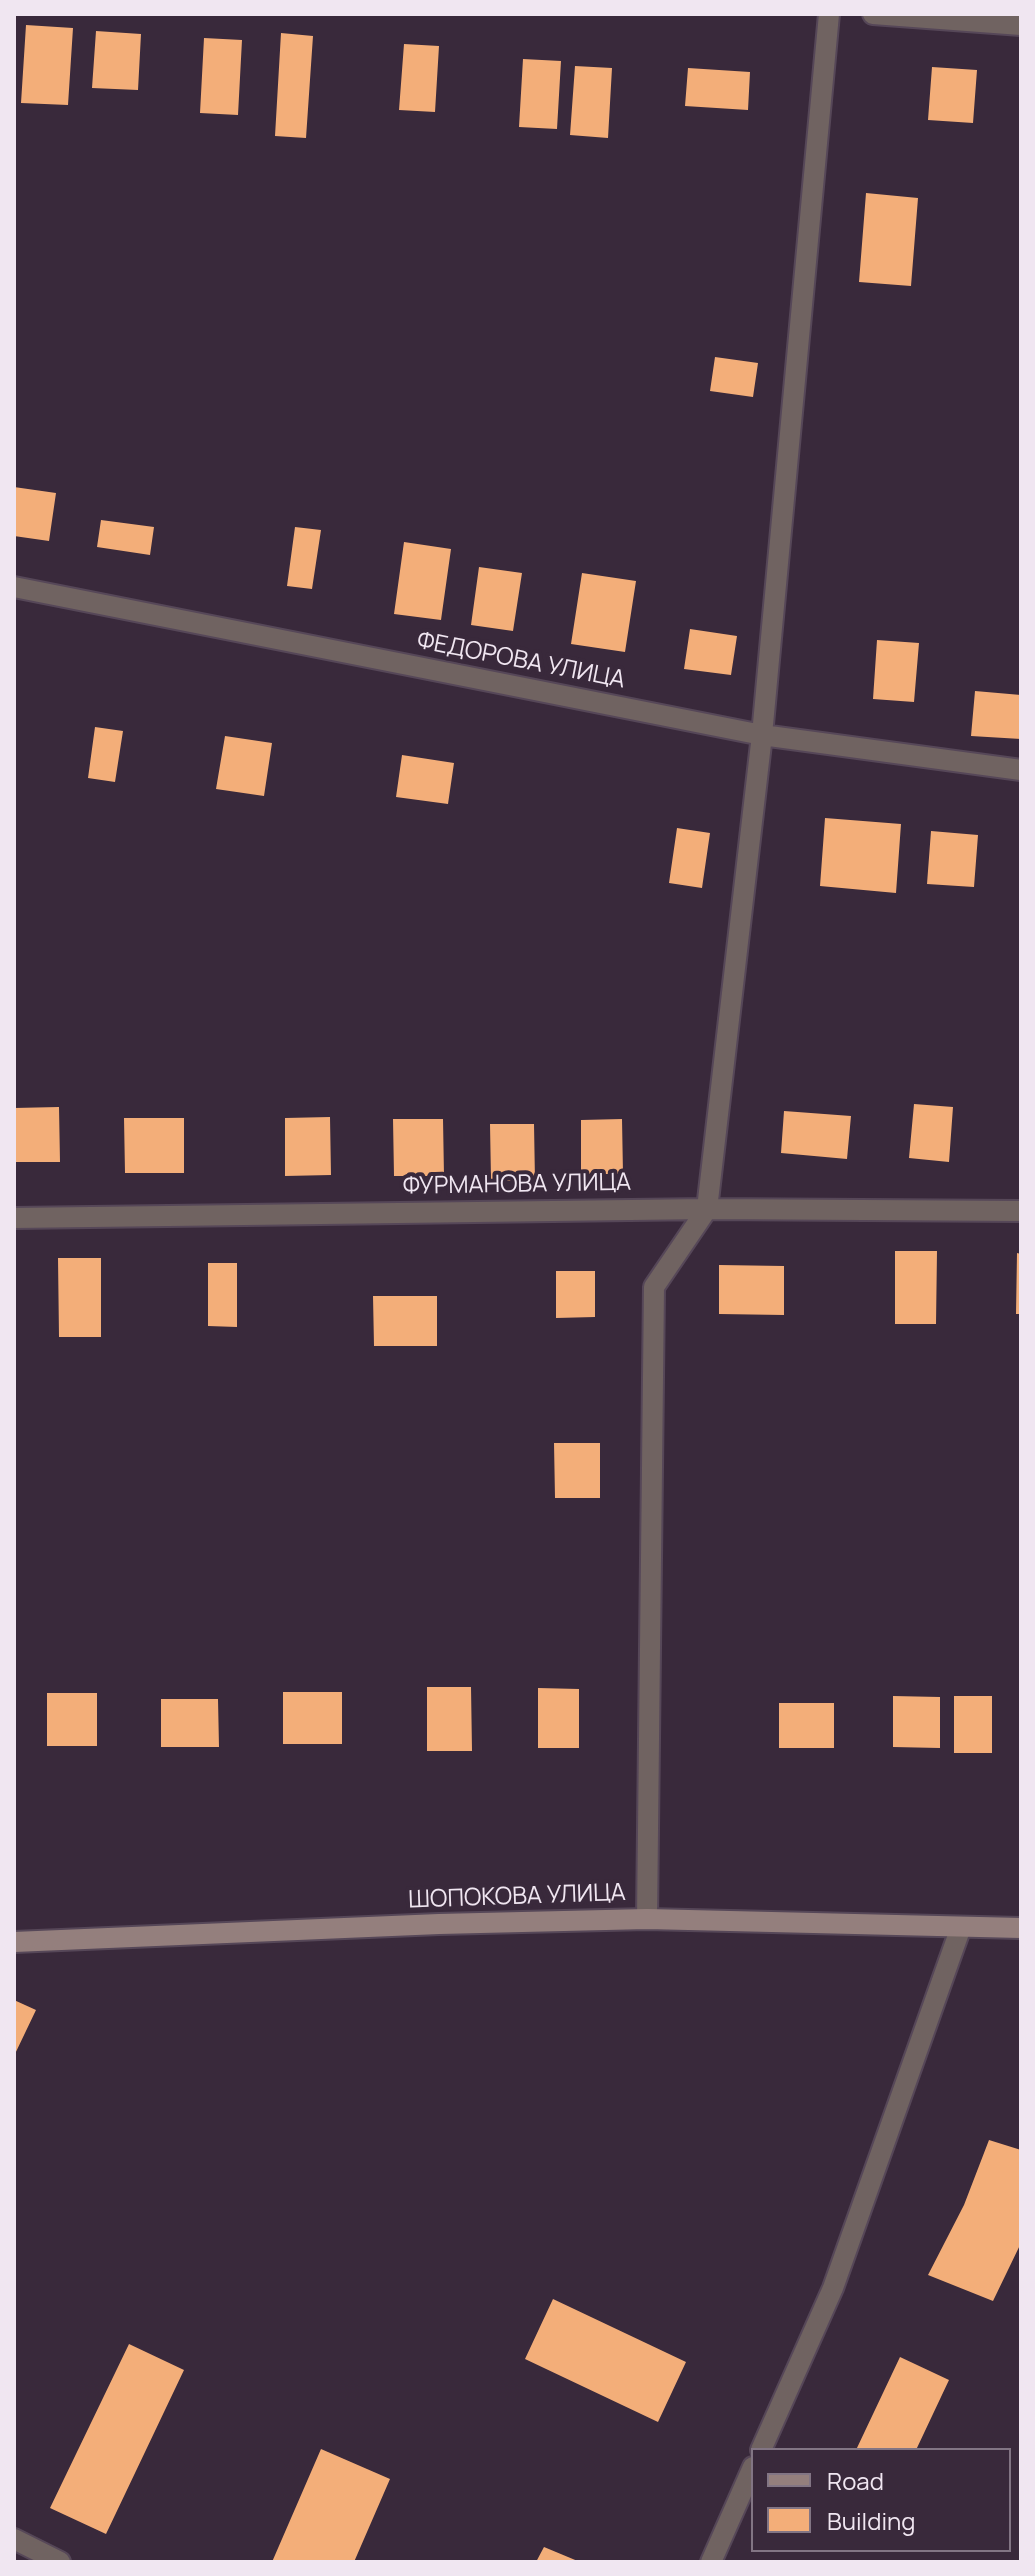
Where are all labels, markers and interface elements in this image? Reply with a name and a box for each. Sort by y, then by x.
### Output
street label: ФЕДОРОВА УЛИЦА [415,627,627,695]
street label: ФУРМАНОВА УЛИЦА [403,1169,631,1201]
street label: ШОПОКОВА УЛИЦА [408,1879,626,1915]
legend [751,2448,1011,2552]
text: Road [827,2464,884,2497]
text: Building [827,2504,915,2537]

